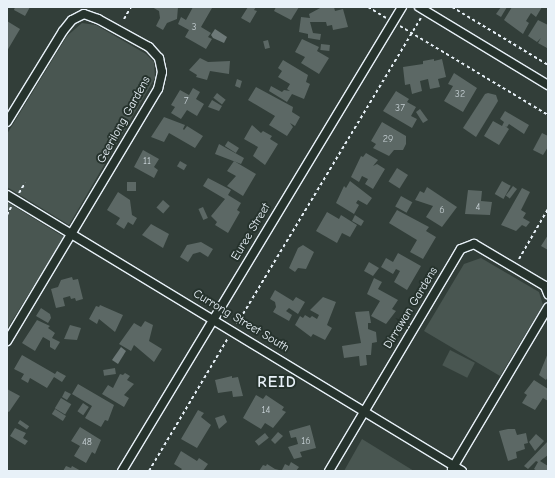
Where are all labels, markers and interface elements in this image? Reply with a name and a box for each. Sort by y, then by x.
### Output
house number: 3 [191,22,197,34]
street label: Geerilong Gardens [94,74,154,166]
house number: 32 [455,89,465,101]
house number: 7 [184,96,188,108]
house number: 37 [395,103,405,115]
house number: 29 [383,134,393,146]
house number: 11 [143,156,151,168]
street label: Euree Street [228,201,274,263]
house number: 4 [476,202,480,214]
house number: 6 [439,205,445,217]
street label: Dirrawan Gardens [381,265,441,351]
street label: Currong Street South [190,287,292,355]
district label: REID [257,372,297,392]
house number: 14 [262,405,270,417]
house number: 16 [301,436,311,448]
house number: 48 [82,437,92,449]

